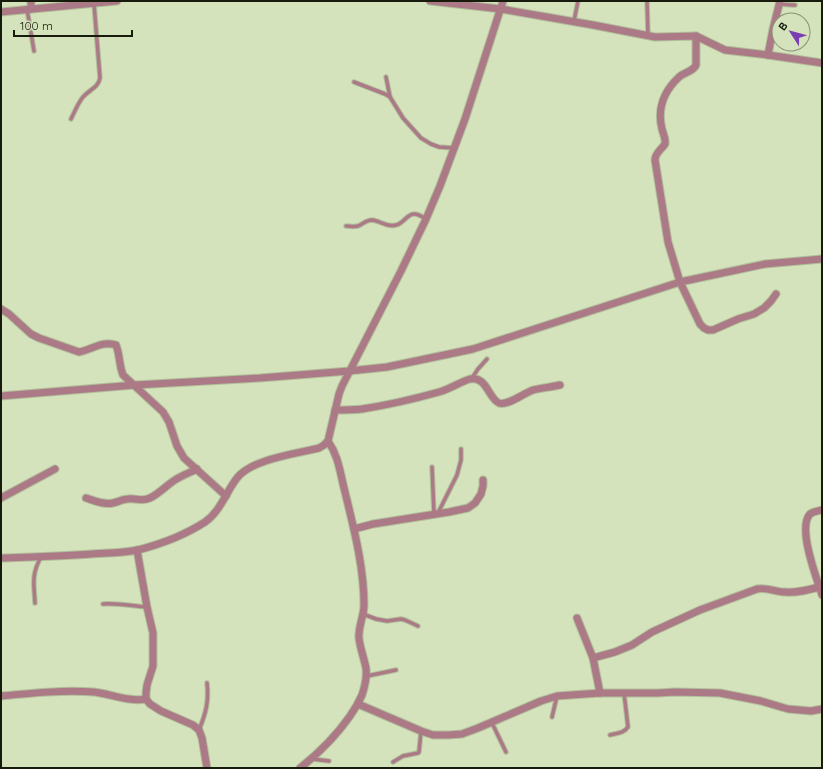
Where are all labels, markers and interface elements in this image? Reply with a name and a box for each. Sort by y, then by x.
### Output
scale bar [14,12,132,38]
north arrow [771,12,811,52]
text: 100 m [20,18,53,33]
text: B [775,19,791,33]

